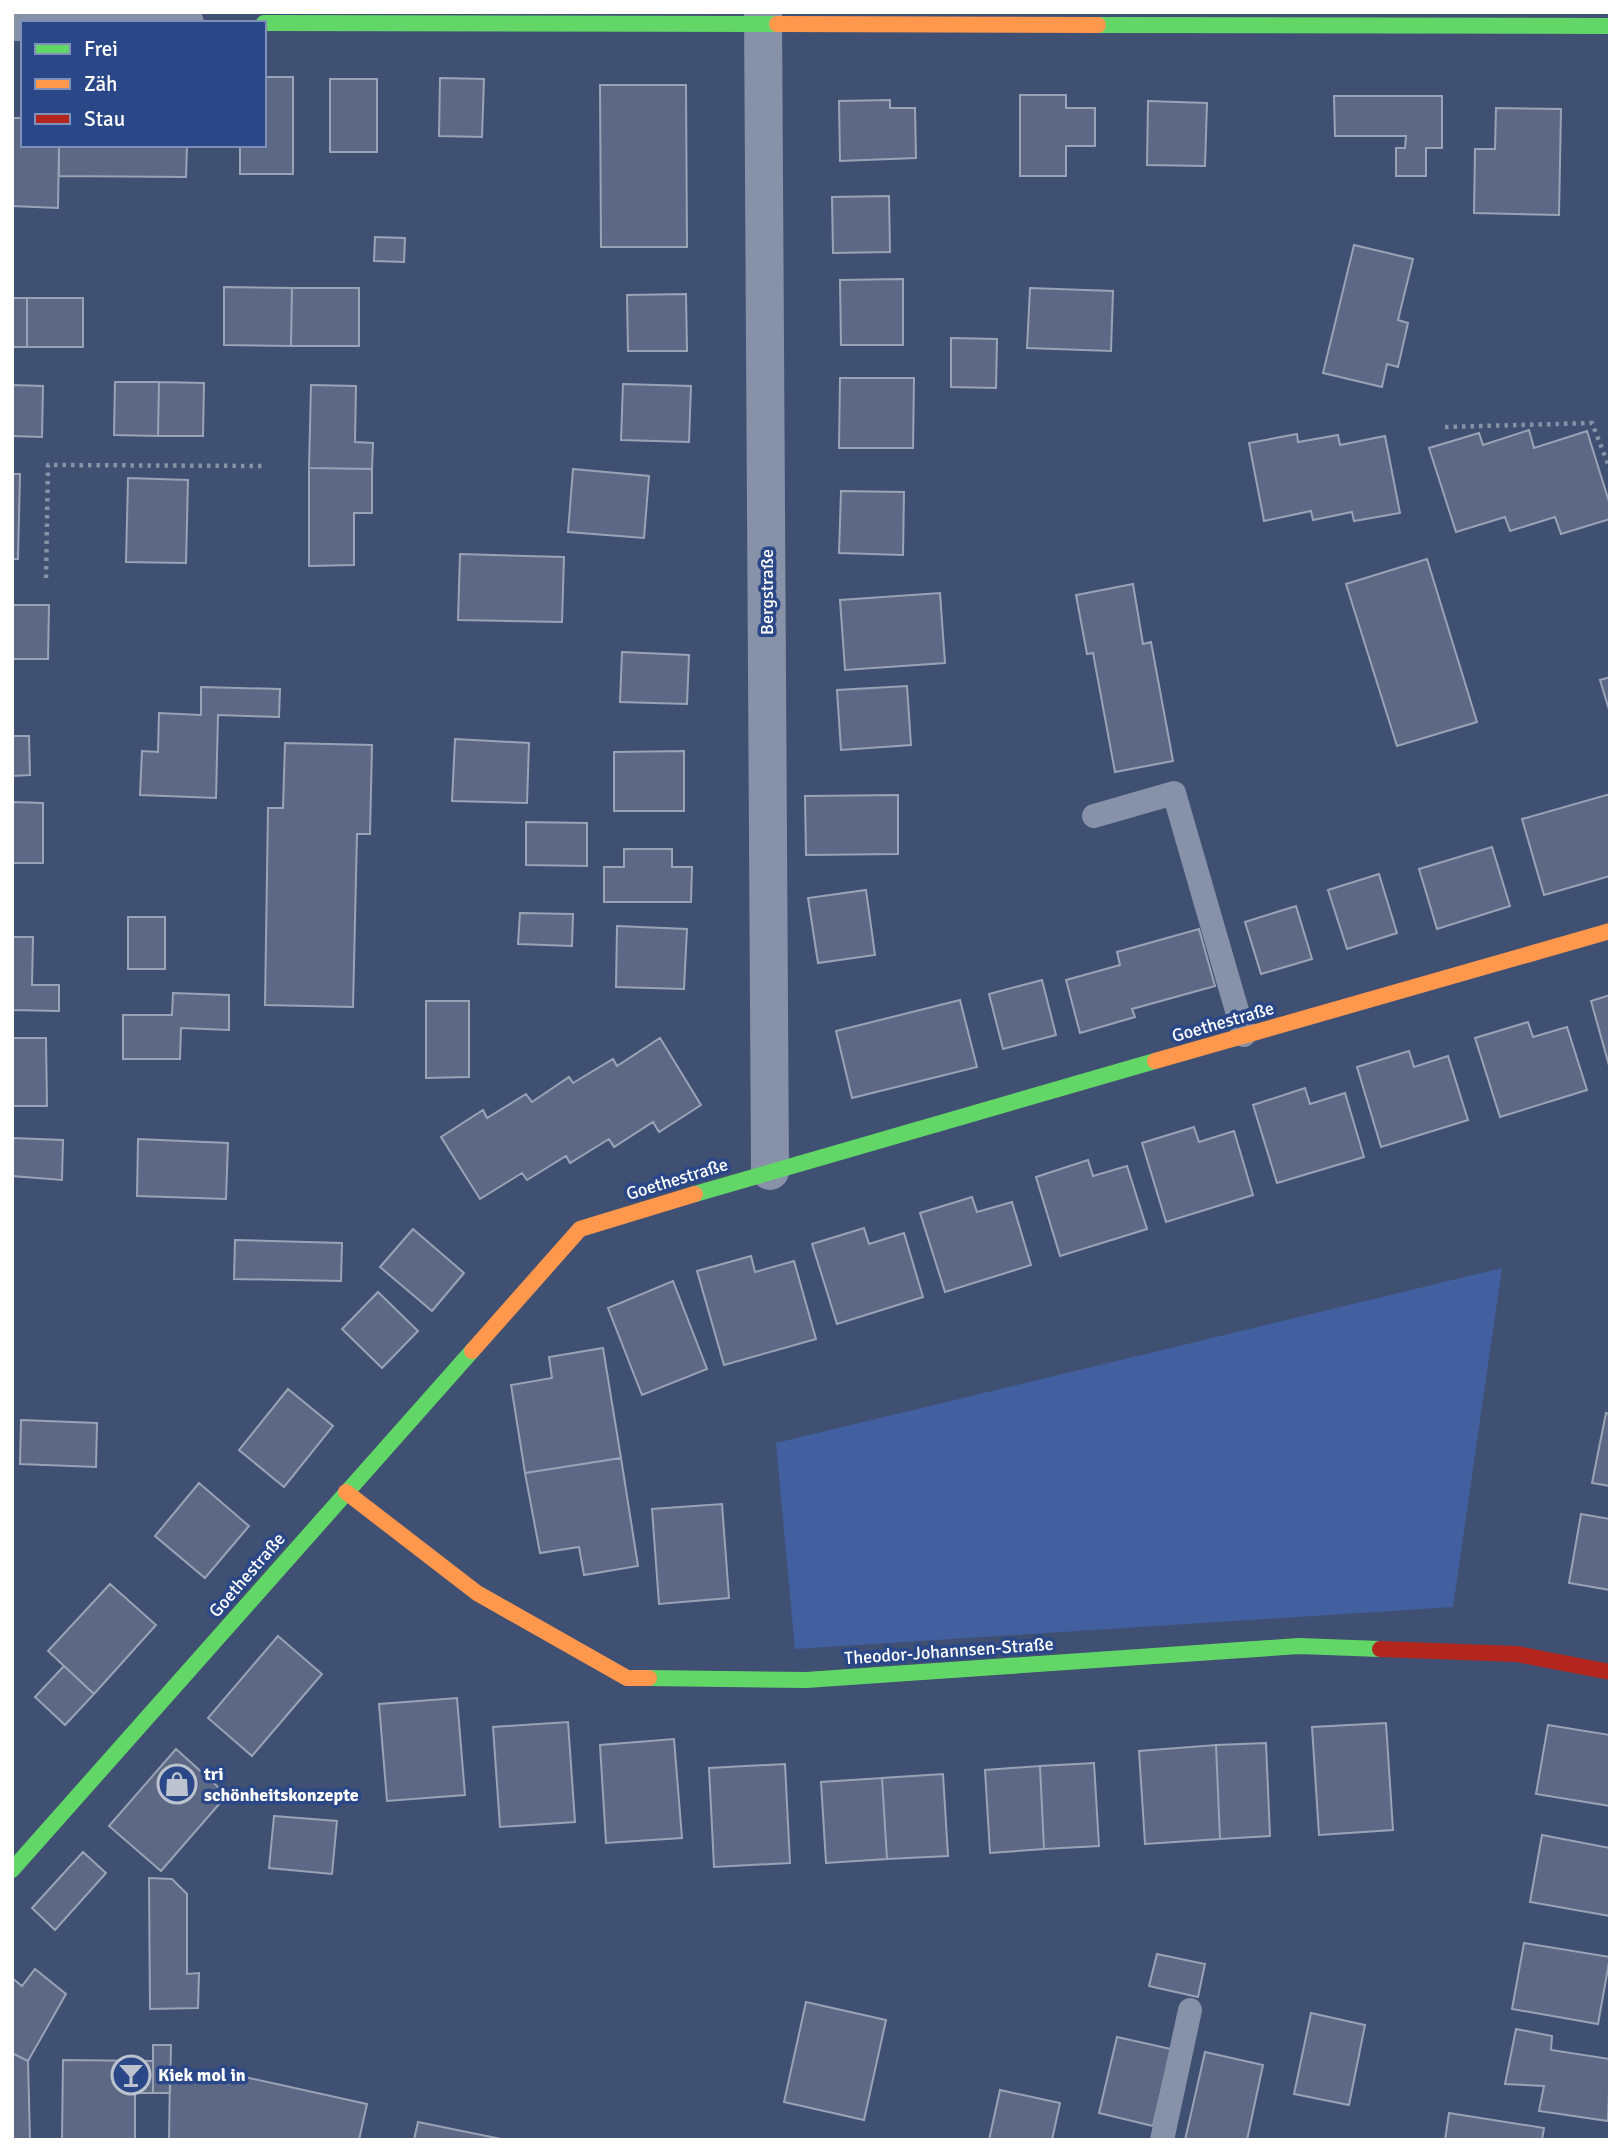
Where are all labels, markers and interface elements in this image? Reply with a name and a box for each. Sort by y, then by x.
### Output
legend [21,21,266,147]
text: Frei [84,36,118,62]
text: Zäh [84,71,118,97]
text: Stau [84,106,125,132]
street label: Bergstraße [756,549,778,635]
street label: Goethestraße [1169,997,1277,1047]
street label: Goethestraße [624,1153,730,1205]
street label: Goethestraße [204,1528,290,1622]
street label: Theodor-Johannsen-Straße [844,1633,1054,1669]
shop icon: tri schönheitskonzepte [156,1763,198,1805]
place label: tri schönheitskonzepte [203,1763,359,1806]
bar icon: Kiek mol in [110,2054,152,2096]
place label: Kiek mol in [158,2064,246,2086]

